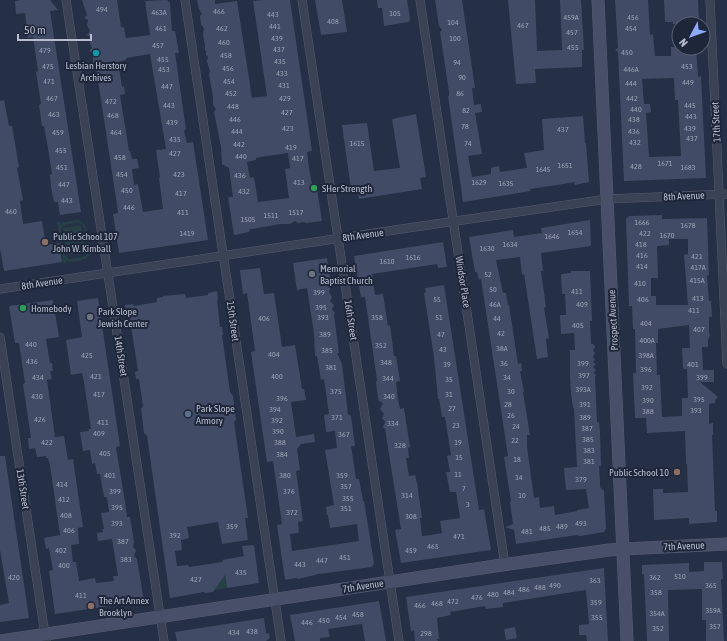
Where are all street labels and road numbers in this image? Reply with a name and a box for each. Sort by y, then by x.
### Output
street label: 17th Street [709,101,723,142]
street label: 8th Avenue [663,189,705,203]
street label: 8th Avenue [342,227,385,243]
street label: Windsor Place [453,255,473,309]
street label: 8th Avenue [21,274,64,292]
street label: Prospect Avenue [606,289,620,351]
street label: 16th Street [342,299,360,341]
street label: 15th Street [225,300,241,342]
street label: 14th Street [112,335,130,377]
street label: 13th Street [14,468,32,510]
street label: 7th Avenue [663,539,705,553]
street label: 7th Avenue [342,577,385,595]

